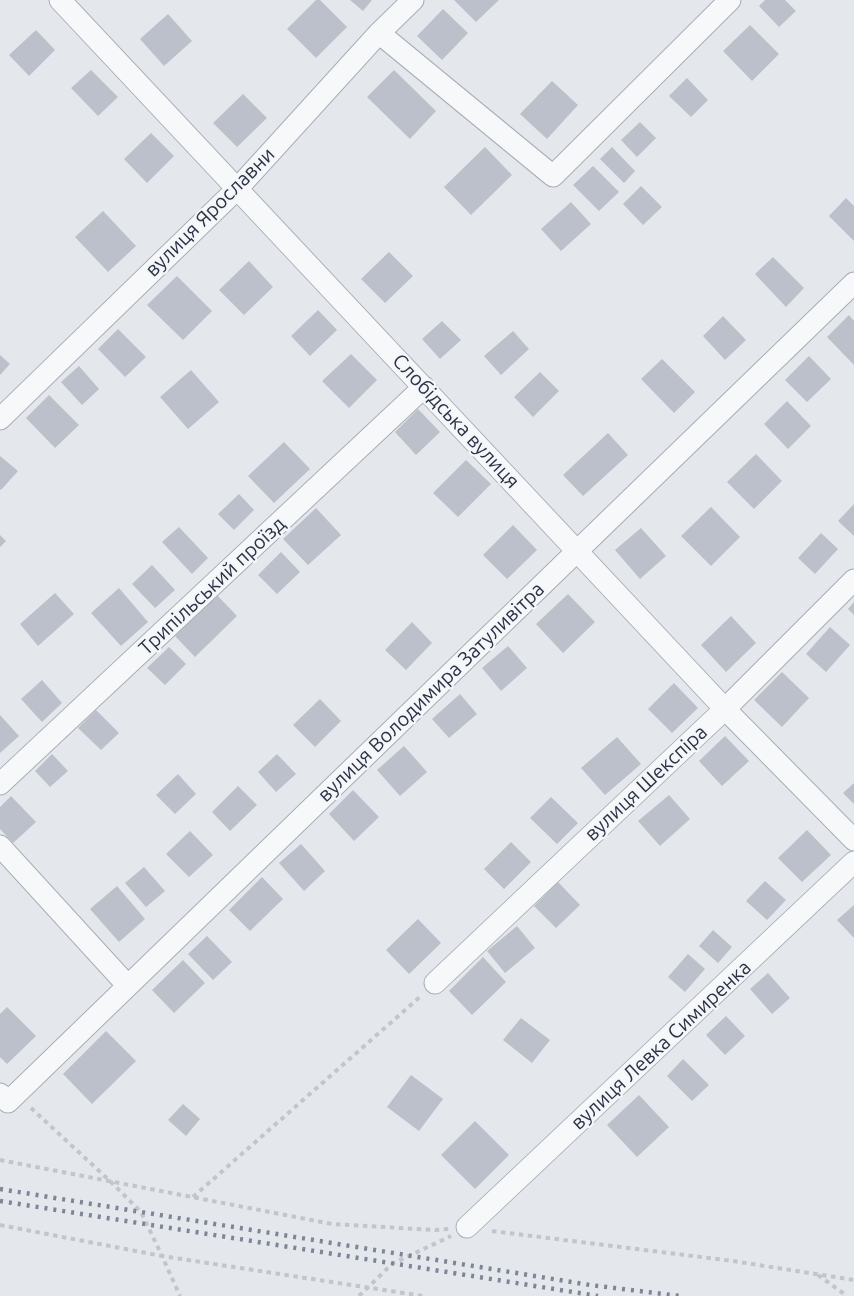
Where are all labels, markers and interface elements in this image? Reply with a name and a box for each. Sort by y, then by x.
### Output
street label: вулиця Ярославни [140,142,280,282]
street label: Слобідська вулиця [387,349,525,493]
street label: Трипільський проїзд [134,512,290,660]
street label: вулиця Володимира Затуливітра [313,577,549,807]
street label: вулиця Шекспіра [580,720,712,846]
street label: вулиця Левка Симиренка [566,955,756,1135]

